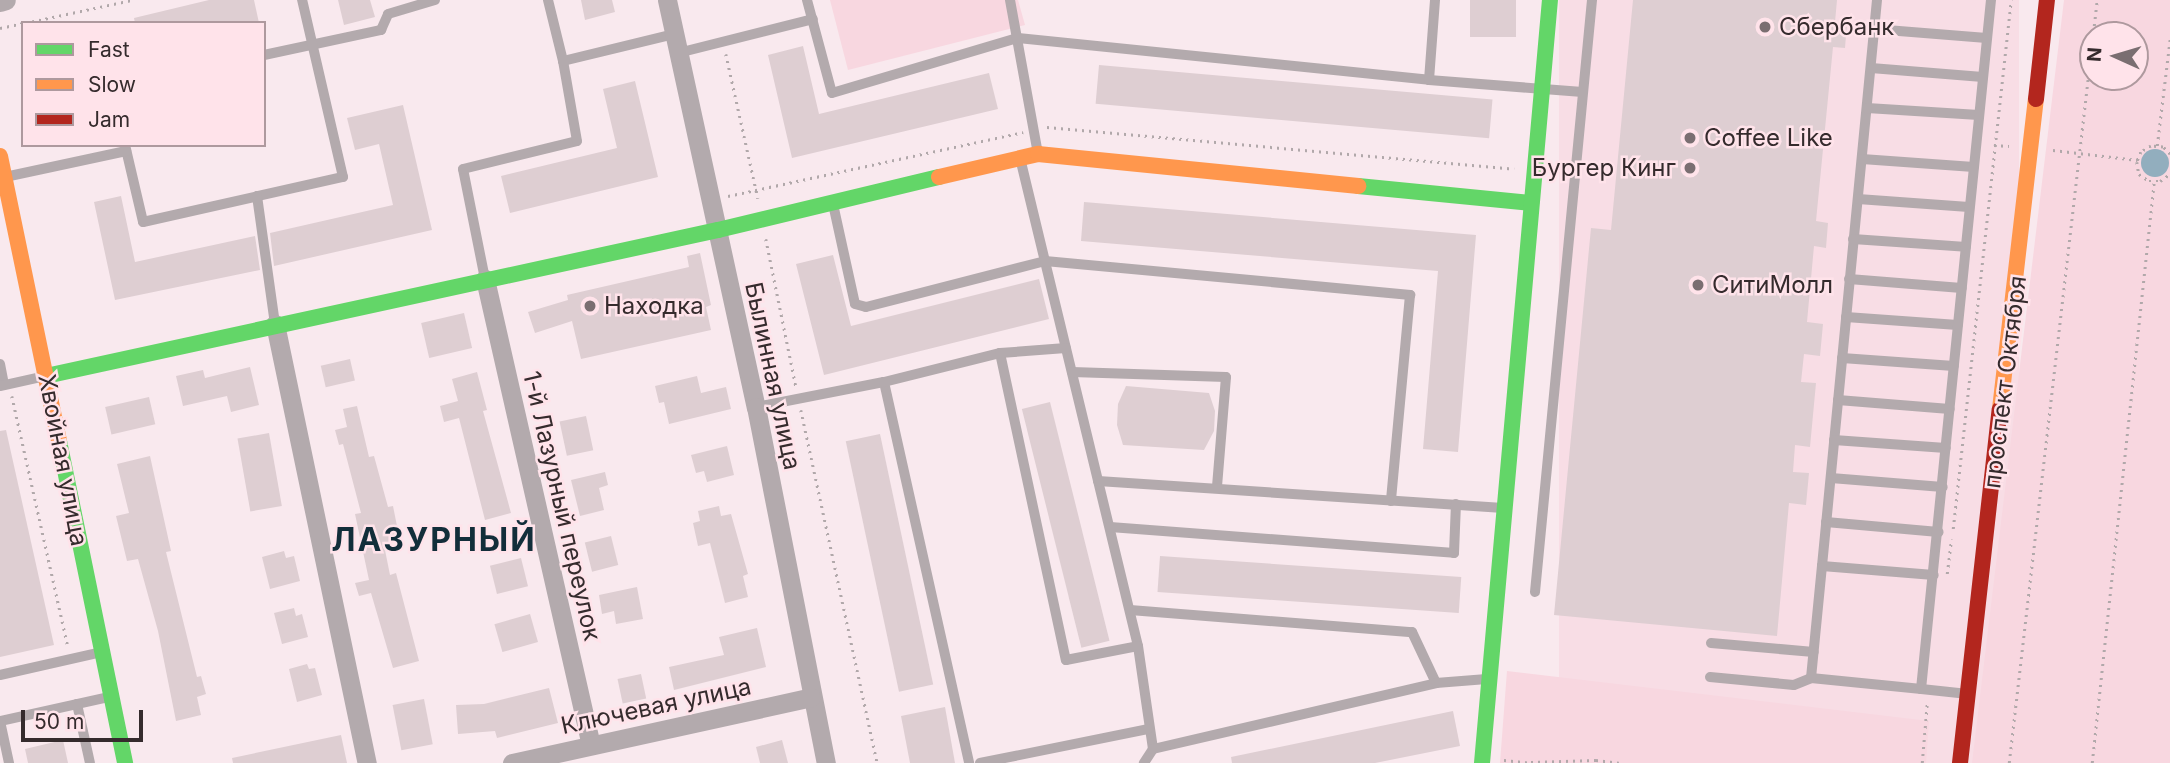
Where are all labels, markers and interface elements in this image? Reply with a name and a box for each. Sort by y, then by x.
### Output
place label: Сбербанк [1779,13,1894,41]
marker: Сбербанк [1757,19,1773,35]
legend [21,21,266,147]
north arrow [2079,21,2149,91]
text: Fast [88,37,130,62]
text: N [2083,47,2107,63]
text: Slow [88,72,136,97]
text: Jam [88,107,130,132]
place label: Coffee Like [1704,124,1833,152]
marker: Coffee Like [1682,130,1698,146]
place label: Бургер Кинг [1532,154,1676,182]
marker: Бургер Кинг [1682,160,1698,176]
place label: СитиМолл [1712,271,1833,299]
street label: проспект Октября [1978,274,2032,490]
marker: СитиМолл [1690,277,1706,293]
street label: Былинная улица [739,279,807,473]
place label: Находка [604,292,704,320]
marker: Находка [582,298,598,314]
street label: 1-й Лазурный переулок [517,368,607,644]
street label: Хвойная улица [32,372,94,548]
district label: ЛАЗУРНЫЙ [332,521,536,559]
street label: Ключевая улица [558,672,754,740]
scale bar [24,696,147,740]
text: 50 m [34,709,84,734]

